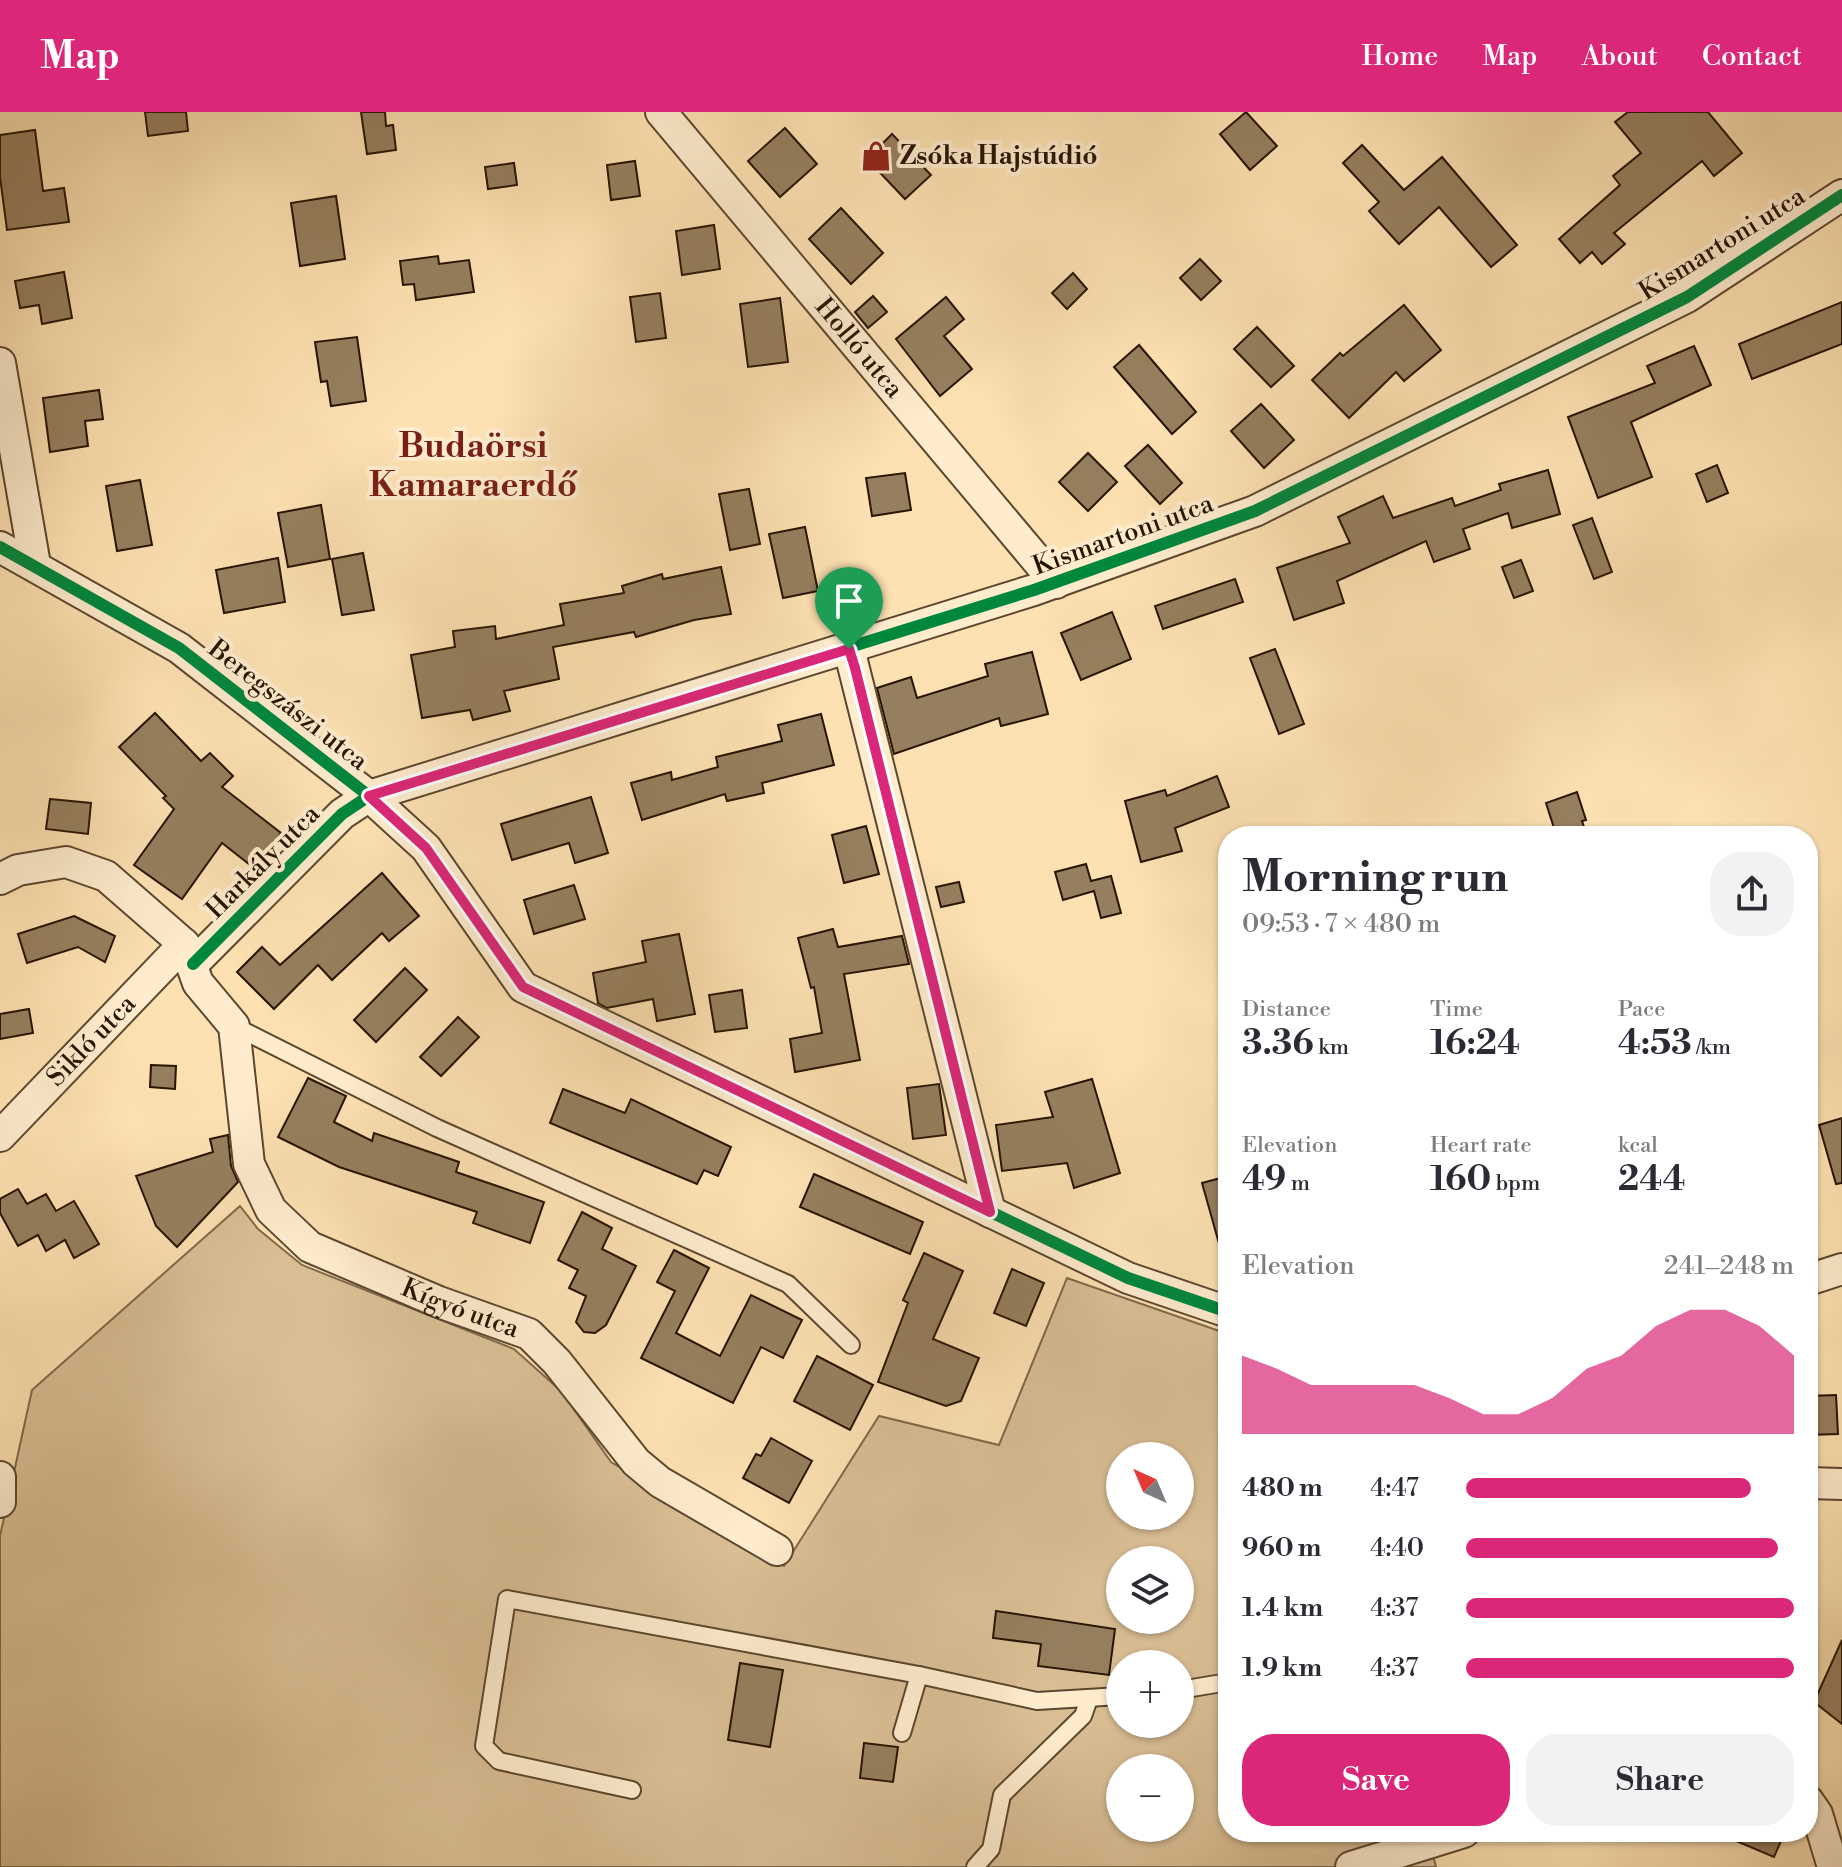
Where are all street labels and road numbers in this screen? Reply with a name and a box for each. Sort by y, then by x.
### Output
street label: Kismartoni utca [1633,180,1812,308]
street label: Holló utca [808,291,911,405]
street label: Kismartoni utca [1028,487,1218,582]
street label: Beregszászi utca [201,632,375,778]
street label: Harkály utca [199,798,327,926]
street label: Sikló utca [40,988,143,1093]
street label: Kígyó utca [396,1272,524,1345]

